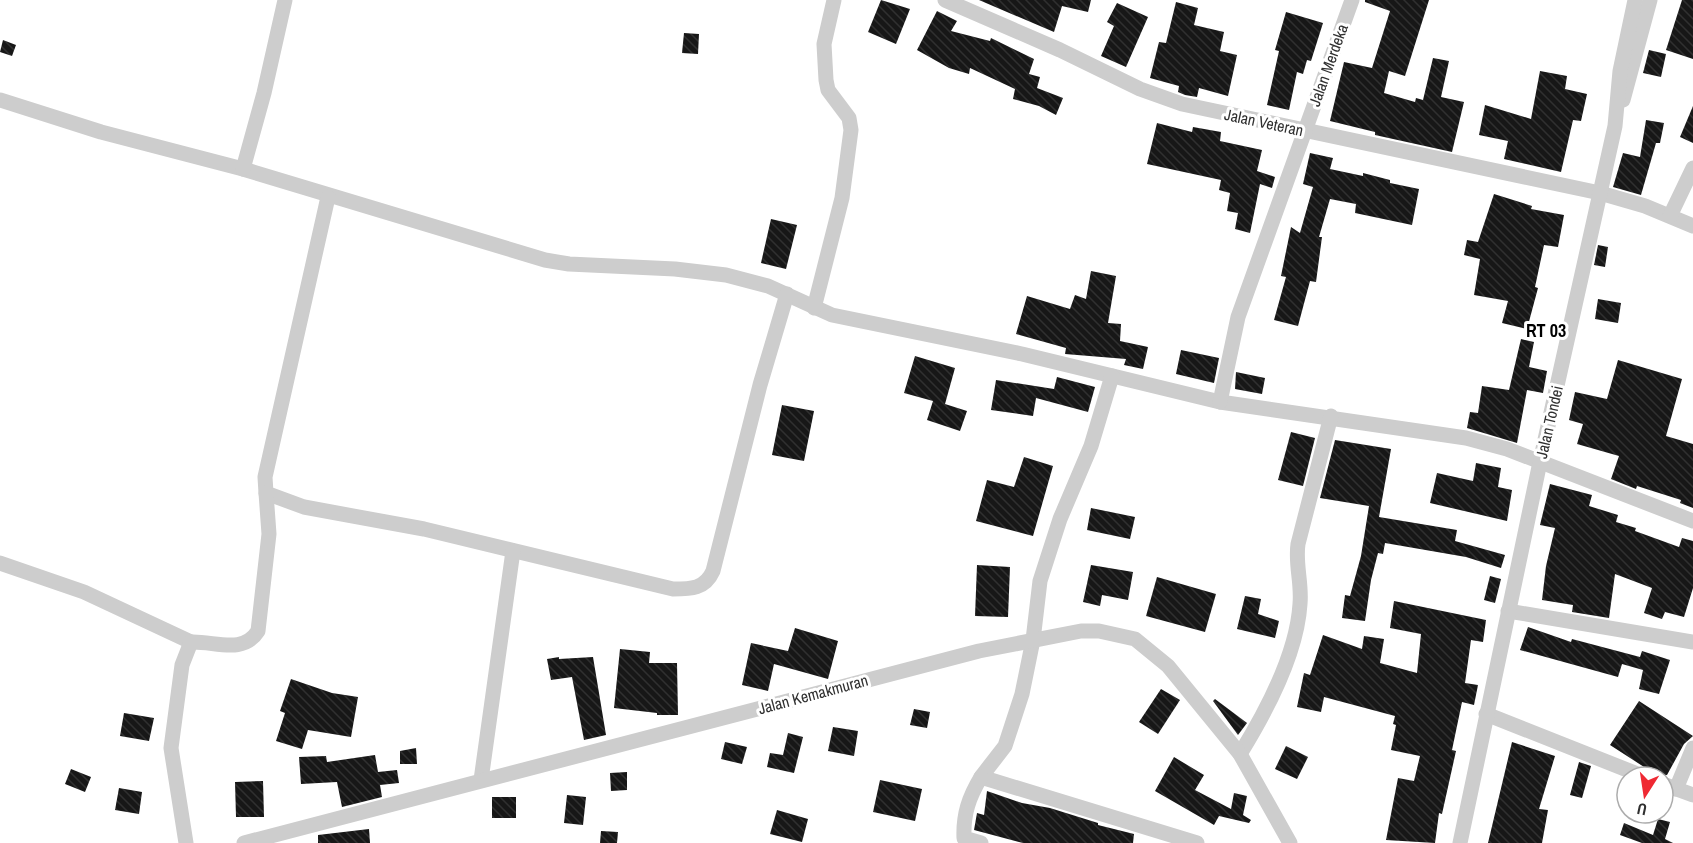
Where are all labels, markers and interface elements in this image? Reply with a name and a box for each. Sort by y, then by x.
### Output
street label: Jalan Merdeka [1303,20,1353,109]
street label: Jalan Veteran [1222,103,1306,141]
district label: RT 03 [1526,318,1566,343]
street label: Jalan Tondei [1530,383,1568,461]
street label: Jalan Kemakmuran [756,669,870,719]
north arrow [1615,765,1675,825]
text: U [1635,798,1649,821]

